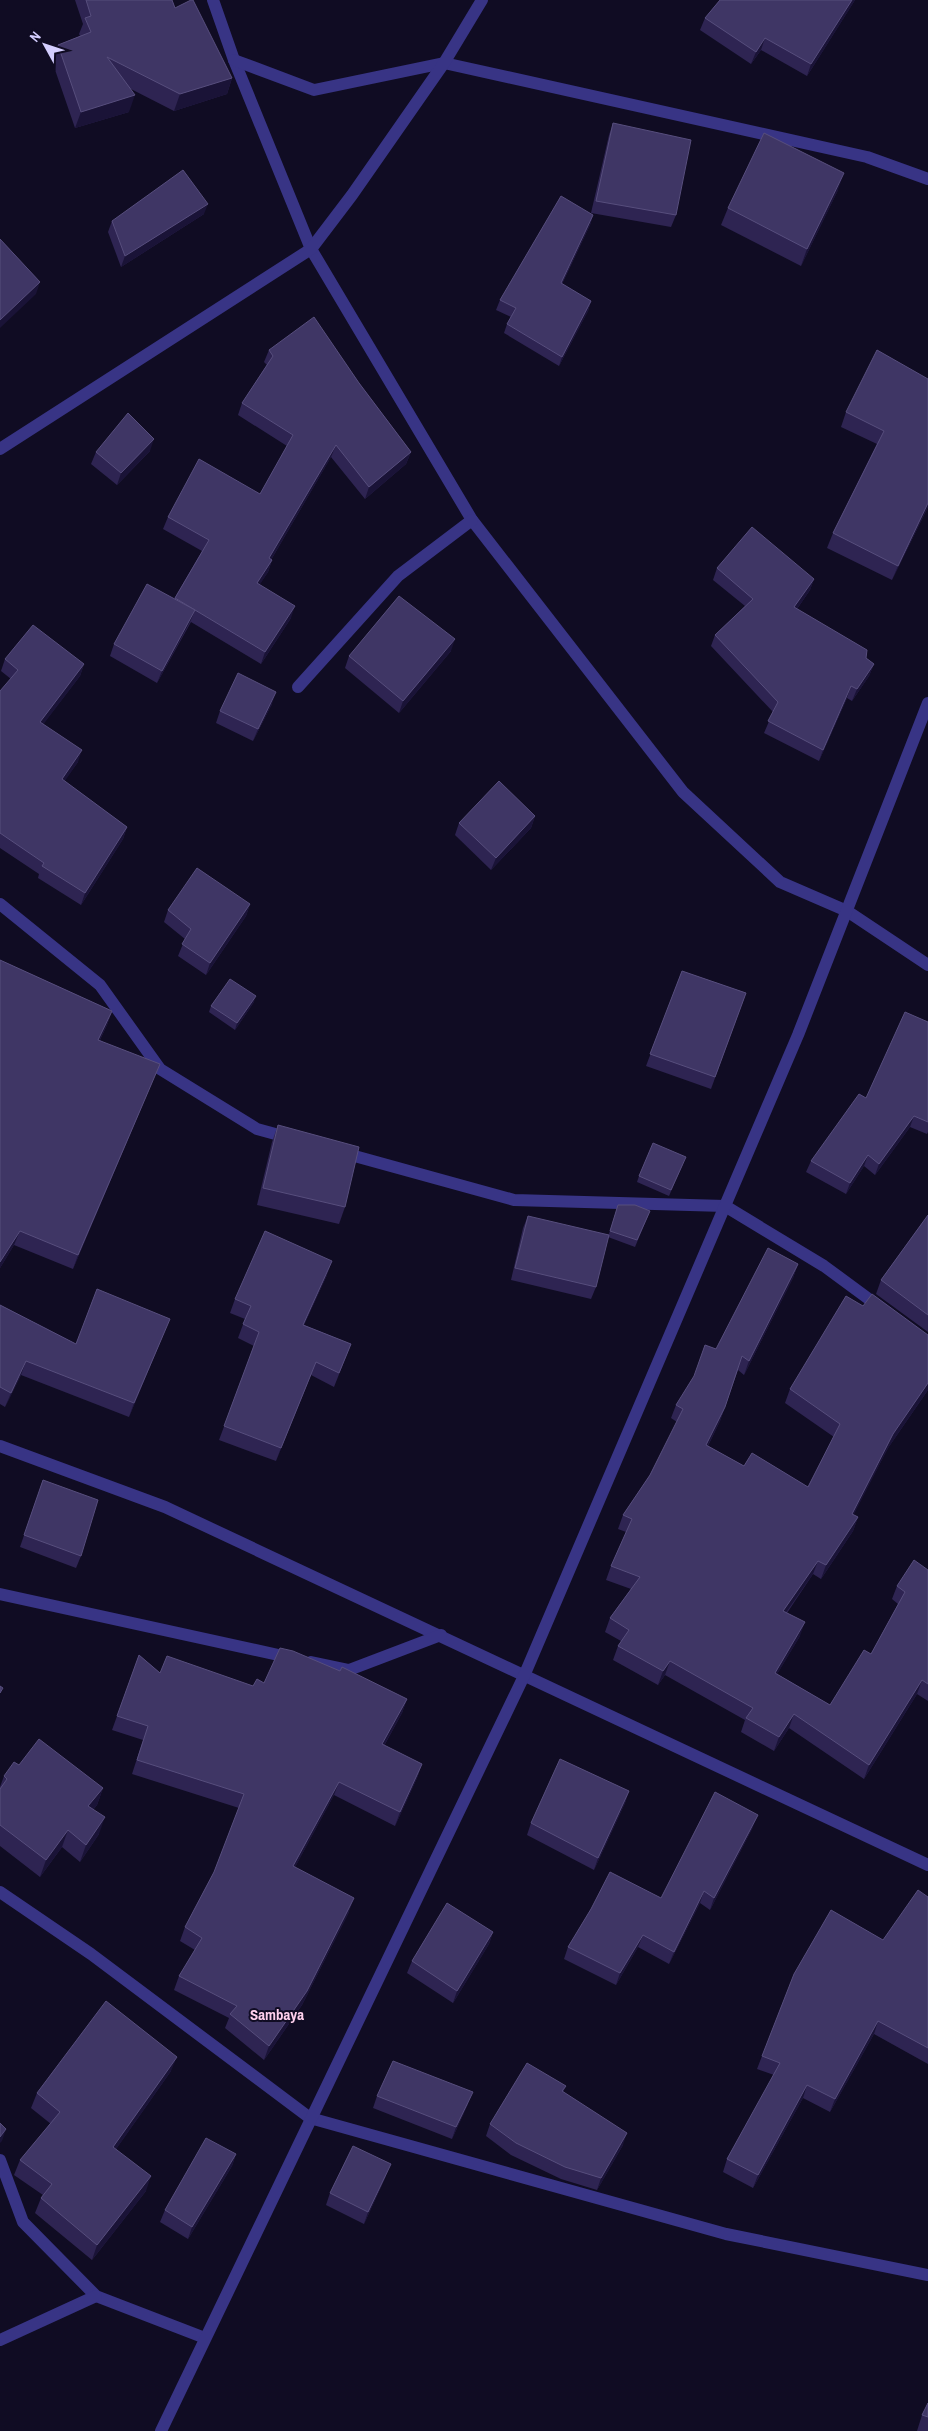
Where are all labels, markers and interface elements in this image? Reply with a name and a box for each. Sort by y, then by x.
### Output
north arrow [20,20,70,70]
text: N [25,28,45,46]
district label: Sambaya [250,2004,304,2025]

